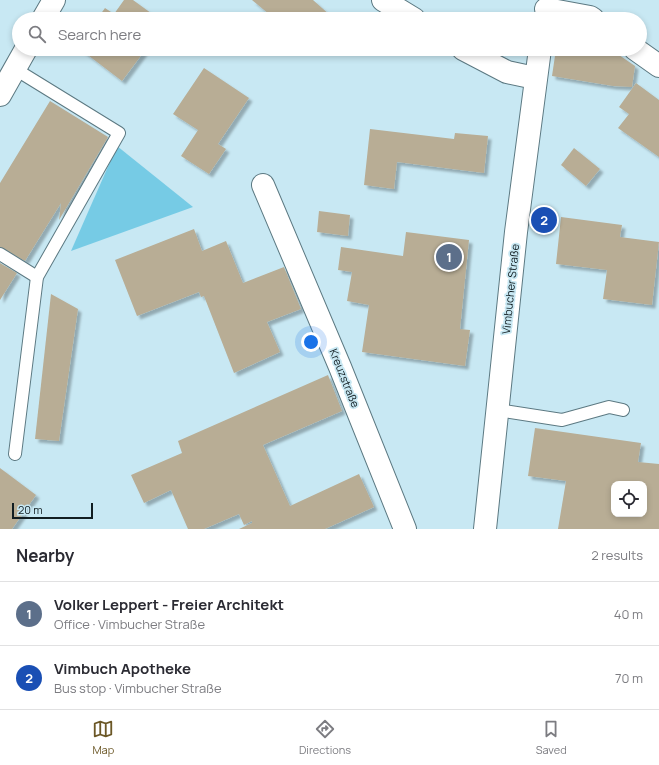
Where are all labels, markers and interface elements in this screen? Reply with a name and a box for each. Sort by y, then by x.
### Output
search box [12,12,647,56]
icon: search [26,23,48,45]
text: Search here [58,24,141,45]
pin: 2 [531,205,557,235]
pin: 1 [436,242,462,272]
street label: Vimbucher Straße [498,243,522,335]
your location [301,332,321,352]
street label: Kreuzstraße [326,346,364,410]
map controls [611,481,647,517]
button: locate [611,481,647,517]
scale bar [12,501,93,520]
text: 20 m [18,502,43,517]
text: Nearby [16,544,74,567]
text: 2 results [591,546,643,564]
text: Volker Leppert - Freier Architekt [54,594,284,615]
text: 1 [26,605,32,623]
text: 40 m [614,605,643,623]
text: Office · Vimbucher Straße [54,615,205,633]
text: Vimbuch Apotheke [54,658,191,679]
text: 2 [25,669,33,687]
text: 70 m [615,669,643,687]
text: Bus stop · Vimbucher Straße [54,679,222,697]
tab: Map [92,718,114,757]
tab: Directions [299,718,351,757]
tab: Saved [536,718,567,757]

